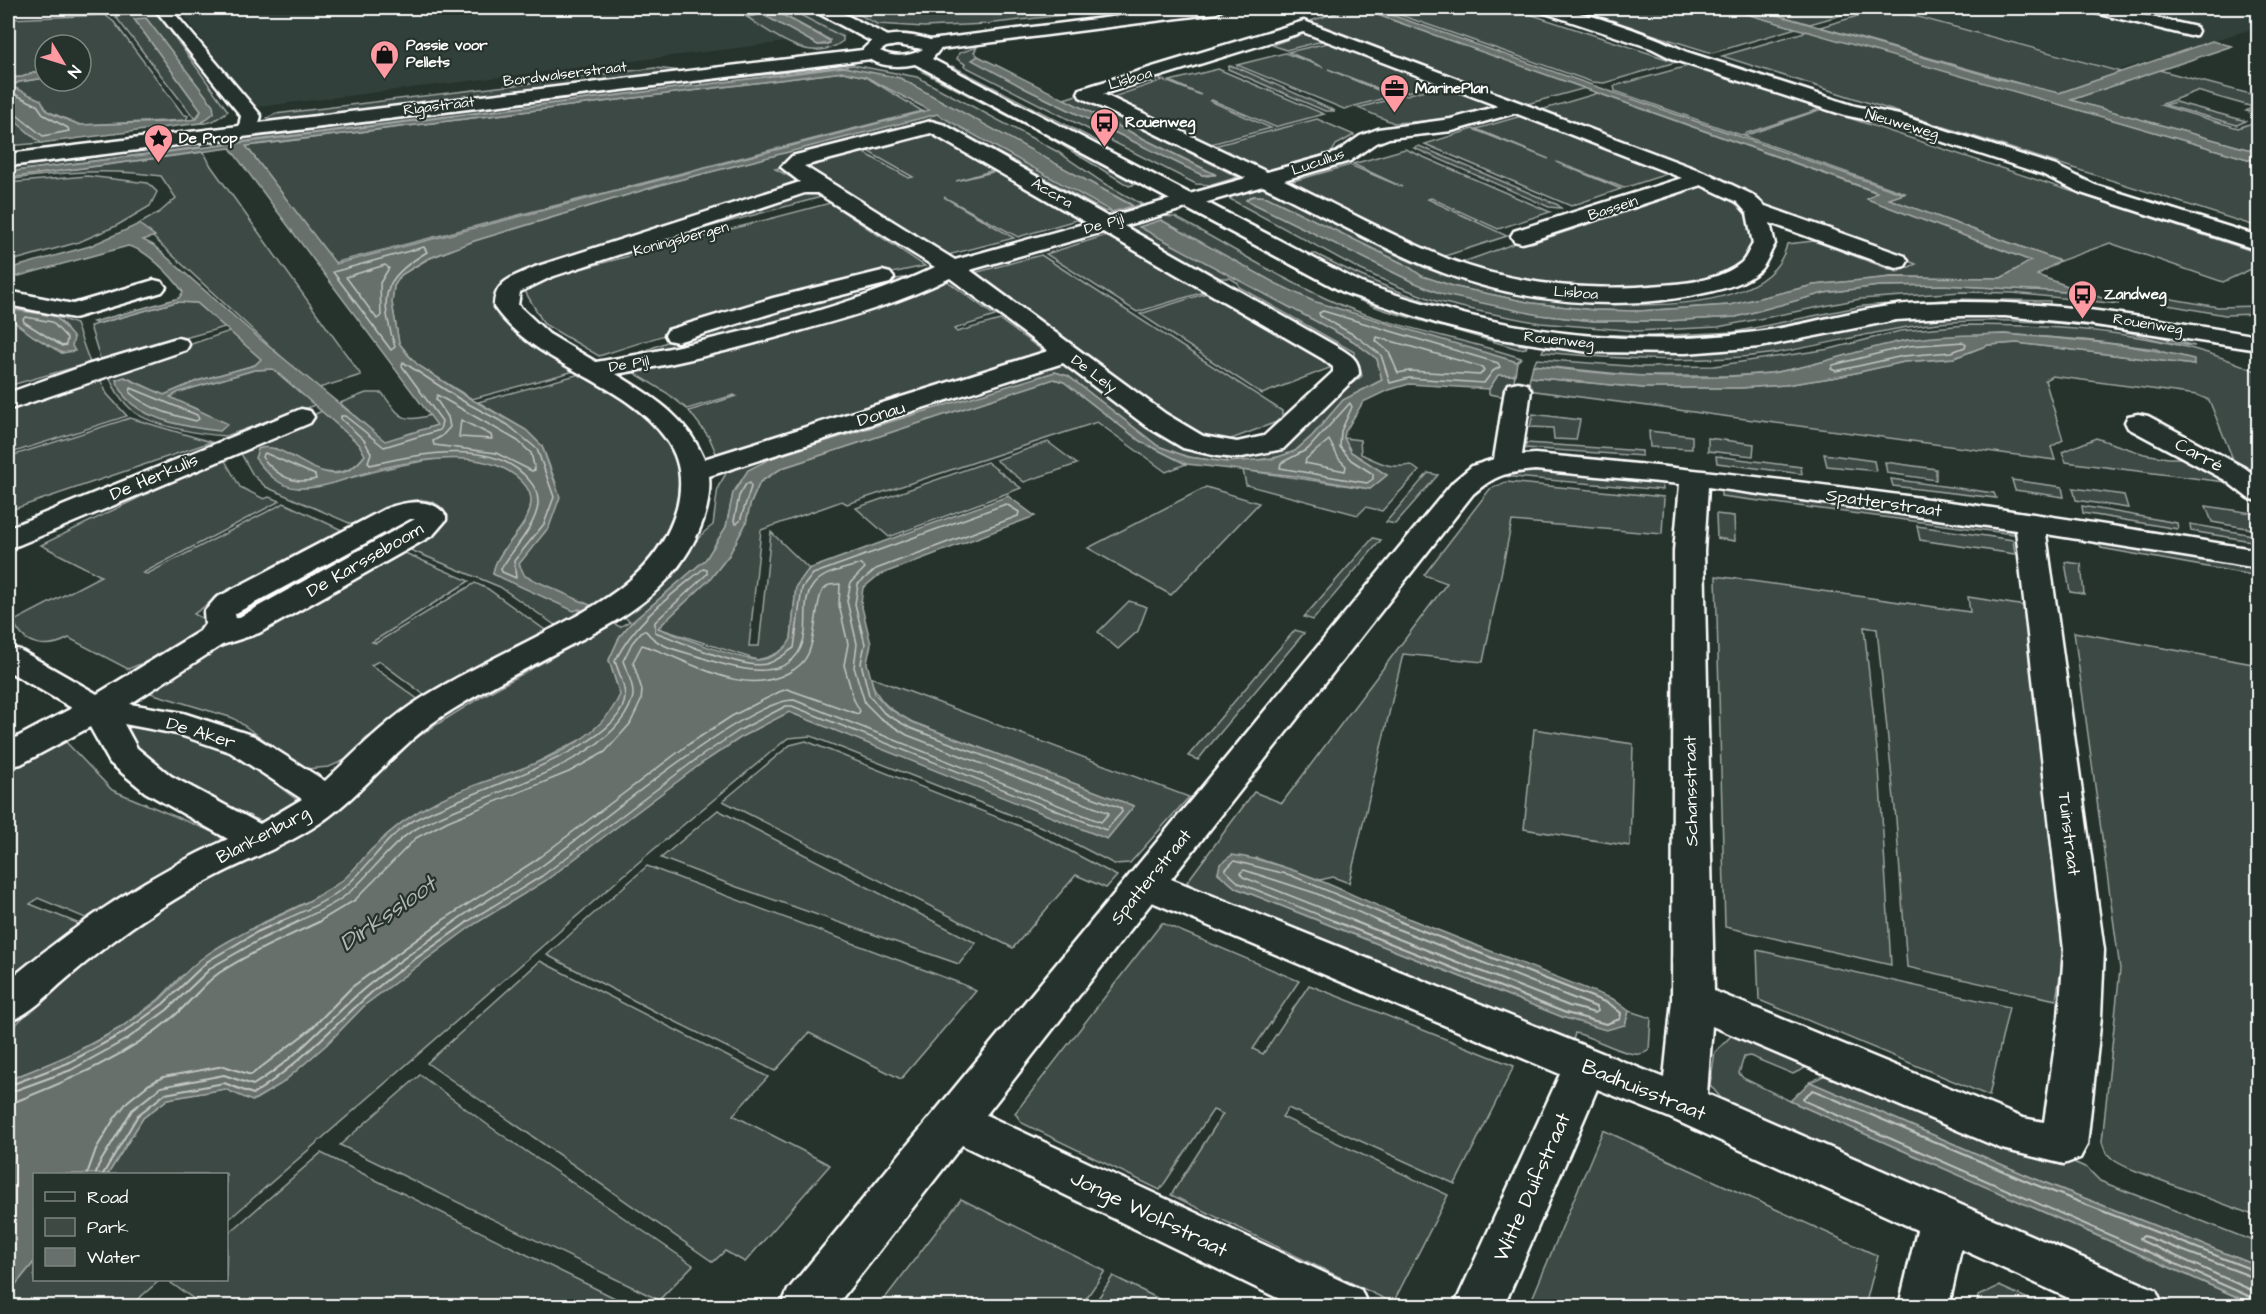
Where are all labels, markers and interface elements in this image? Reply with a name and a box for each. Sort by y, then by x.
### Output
north arrow [33,33,93,93]
place label: Passie voor Pellets [406,35,488,73]
shop icon: Passie voor Pellets [369,38,401,80]
street label: Bordwalserstraat [502,56,628,92]
text: N [62,61,86,82]
street label: Lisboa [1106,62,1155,96]
office icon: MarinePlan [1378,72,1410,114]
place label: MarinePlan [1415,78,1489,99]
street label: Rigastraat [402,91,476,122]
street label: Nieuweweg [1862,103,1941,146]
bus stop icon: Rouenweg [1088,106,1120,148]
place label: Rouenweg [1125,112,1196,135]
place icon: De Prop [142,122,174,164]
place label: De Prop [179,128,238,149]
street label: Lucullus [1289,143,1348,181]
street label: Accra [1027,173,1077,213]
street label: Bassein [1585,190,1641,226]
street label: De Pijl [1082,208,1126,240]
street label: Koningsbergen [631,216,732,263]
bus stop icon: Zandweg [2067,278,2099,320]
street label: Lisboa [1553,281,1599,305]
place label: Zandweg [2104,284,2167,307]
street label: Rouenweg [2111,308,2185,341]
street label: Rouenweg [1523,326,1595,355]
street label: De Pijl [607,350,651,378]
street label: De Lely [1066,350,1121,399]
street label: Donau [854,395,908,433]
street label: Carré [2170,432,2228,478]
street label: De Herkulis [106,447,202,507]
street label: Spatterstraat [1824,482,1944,524]
street label: De Karsseboom [302,516,428,604]
street label: De Aker [163,711,239,755]
street label: Schansstraat [1678,735,1704,847]
street label: Tuinstraat [2051,791,2087,878]
street label: Blankenburg [212,800,314,871]
street label: Spatterstraat [1105,823,1198,930]
water label: Dirkssloot [332,867,445,960]
street label: Badhuisstraat [1578,1052,1711,1128]
street label: Witte Duifstraat [1486,1108,1578,1266]
street label: Jonge Wolfstraat [1065,1163,1233,1267]
legend [33,1173,228,1281]
text: Road [87,1185,128,1210]
text: Park [87,1215,129,1240]
text: Water [87,1245,140,1270]

